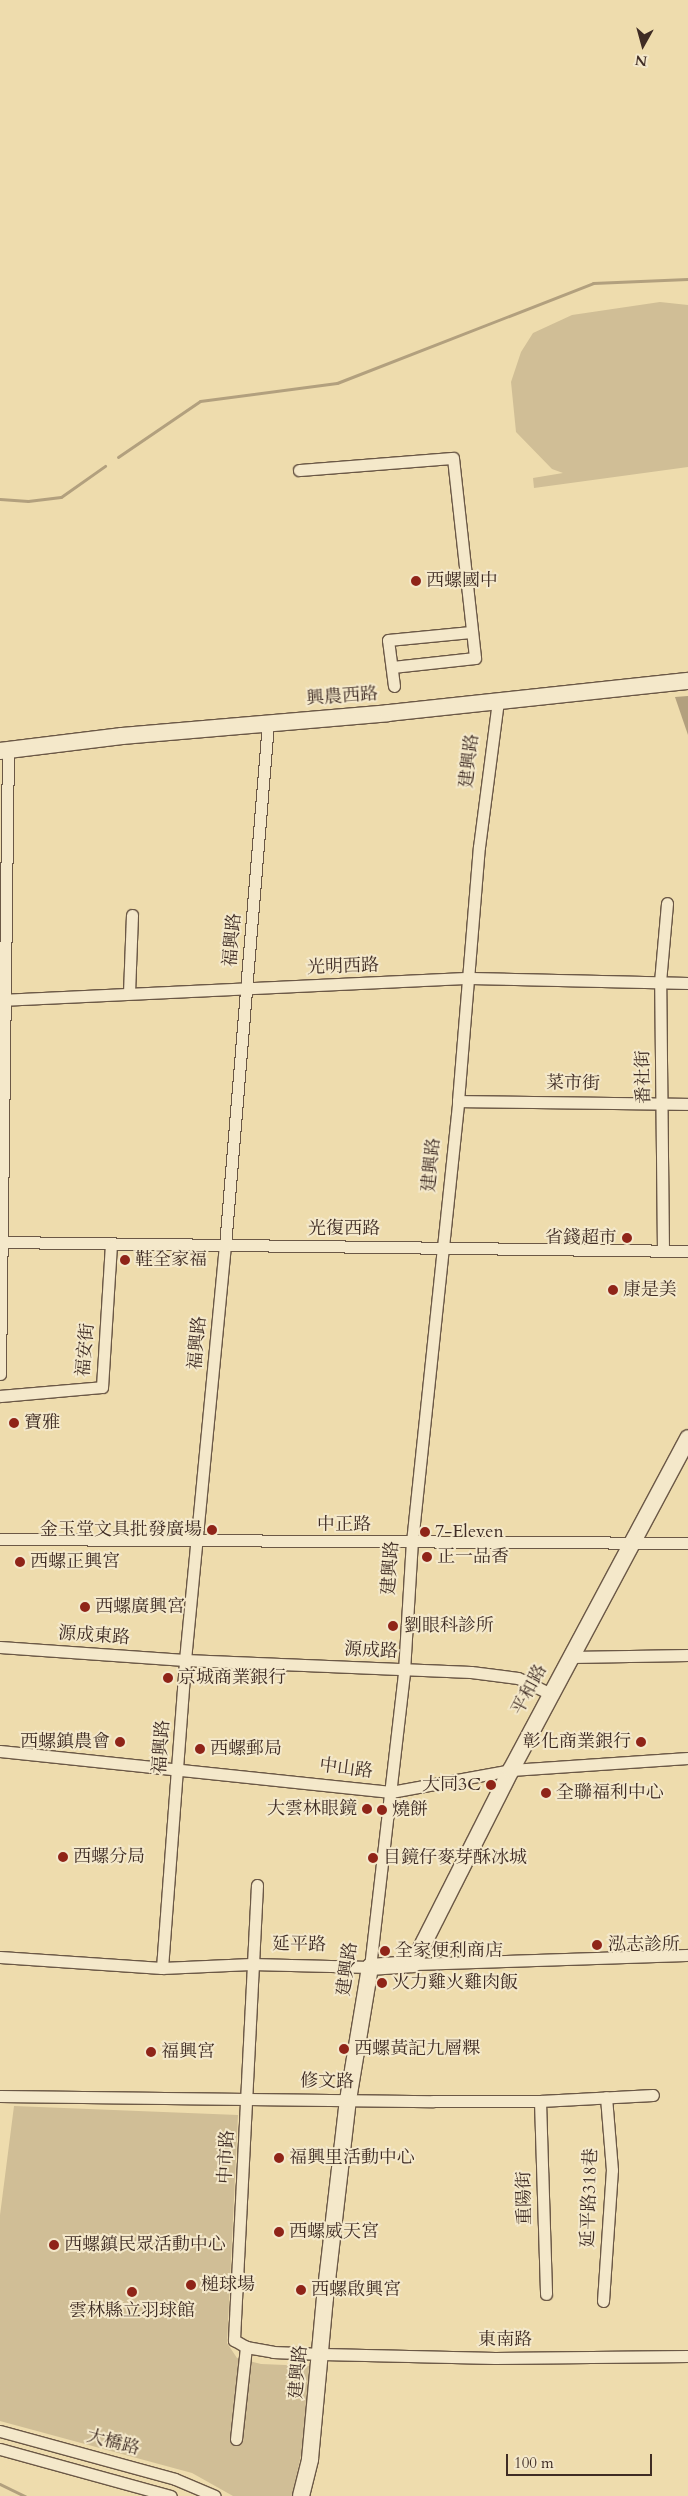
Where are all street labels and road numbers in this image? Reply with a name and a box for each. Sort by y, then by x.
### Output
street label: 興農西路 [305,684,379,710]
street label: 建興路 [456,733,484,789]
street label: 福興路 [220,912,246,968]
street label: 光明西路 [307,955,379,979]
street label: 番社街 [633,1050,655,1104]
street label: 菜市街 [546,1073,600,1095]
street label: 建興路 [418,1137,446,1193]
street label: 光復西路 [308,1218,380,1240]
street label: 福興路 [185,1315,211,1371]
street label: 福安街 [73,1322,99,1378]
street label: 中正路 [317,1514,371,1536]
street label: 建興路 [378,1540,404,1596]
street label: 源成東路 [57,1623,131,1649]
street label: 源成路 [343,1639,399,1663]
street label: 平和路 [508,1661,552,1719]
street label: 福興路 [149,1719,175,1775]
street label: 中山路 [318,1755,374,1783]
street label: 延平路 [272,1934,326,1956]
street label: 建興路 [334,1941,362,1997]
street label: 修文路 [300,2071,354,2093]
street label: 中市路 [215,2129,239,2185]
street label: 延平路318巷 [577,2148,603,2248]
street label: 重陽街 [514,2171,536,2225]
street label: 東南路 [478,2329,532,2351]
street label: 建興路 [286,2344,312,2400]
street label: 大橋路 [84,2426,142,2460]

